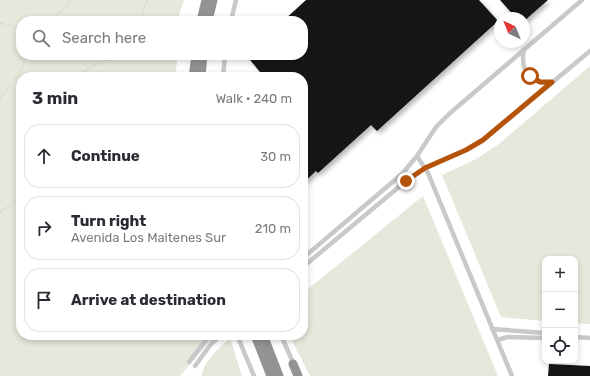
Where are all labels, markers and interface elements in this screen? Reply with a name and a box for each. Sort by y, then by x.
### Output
north arrow [494,12,530,48]
search box [16,16,308,60]
icon: search [30,27,52,49]
text: Search here [62,29,146,47]
route start [521,67,539,85]
text: 3 min [32,88,78,108]
text: Walk · 240 m [216,91,292,106]
icon: ahead [33,145,55,167]
text: Continue [71,147,140,165]
text: 30 m [260,149,291,164]
route end [397,172,415,190]
text: Turn right [71,212,146,230]
icon: right [33,217,55,239]
text: 210 m [255,221,291,236]
text: Avenida Los Maitenes Sur [71,230,226,245]
map controls [542,256,578,364]
button: + [542,256,578,292]
icon: arrive [33,289,55,311]
text: Arrive at destination [71,291,226,309]
button: − [542,292,578,328]
button: locate [542,328,578,364]

